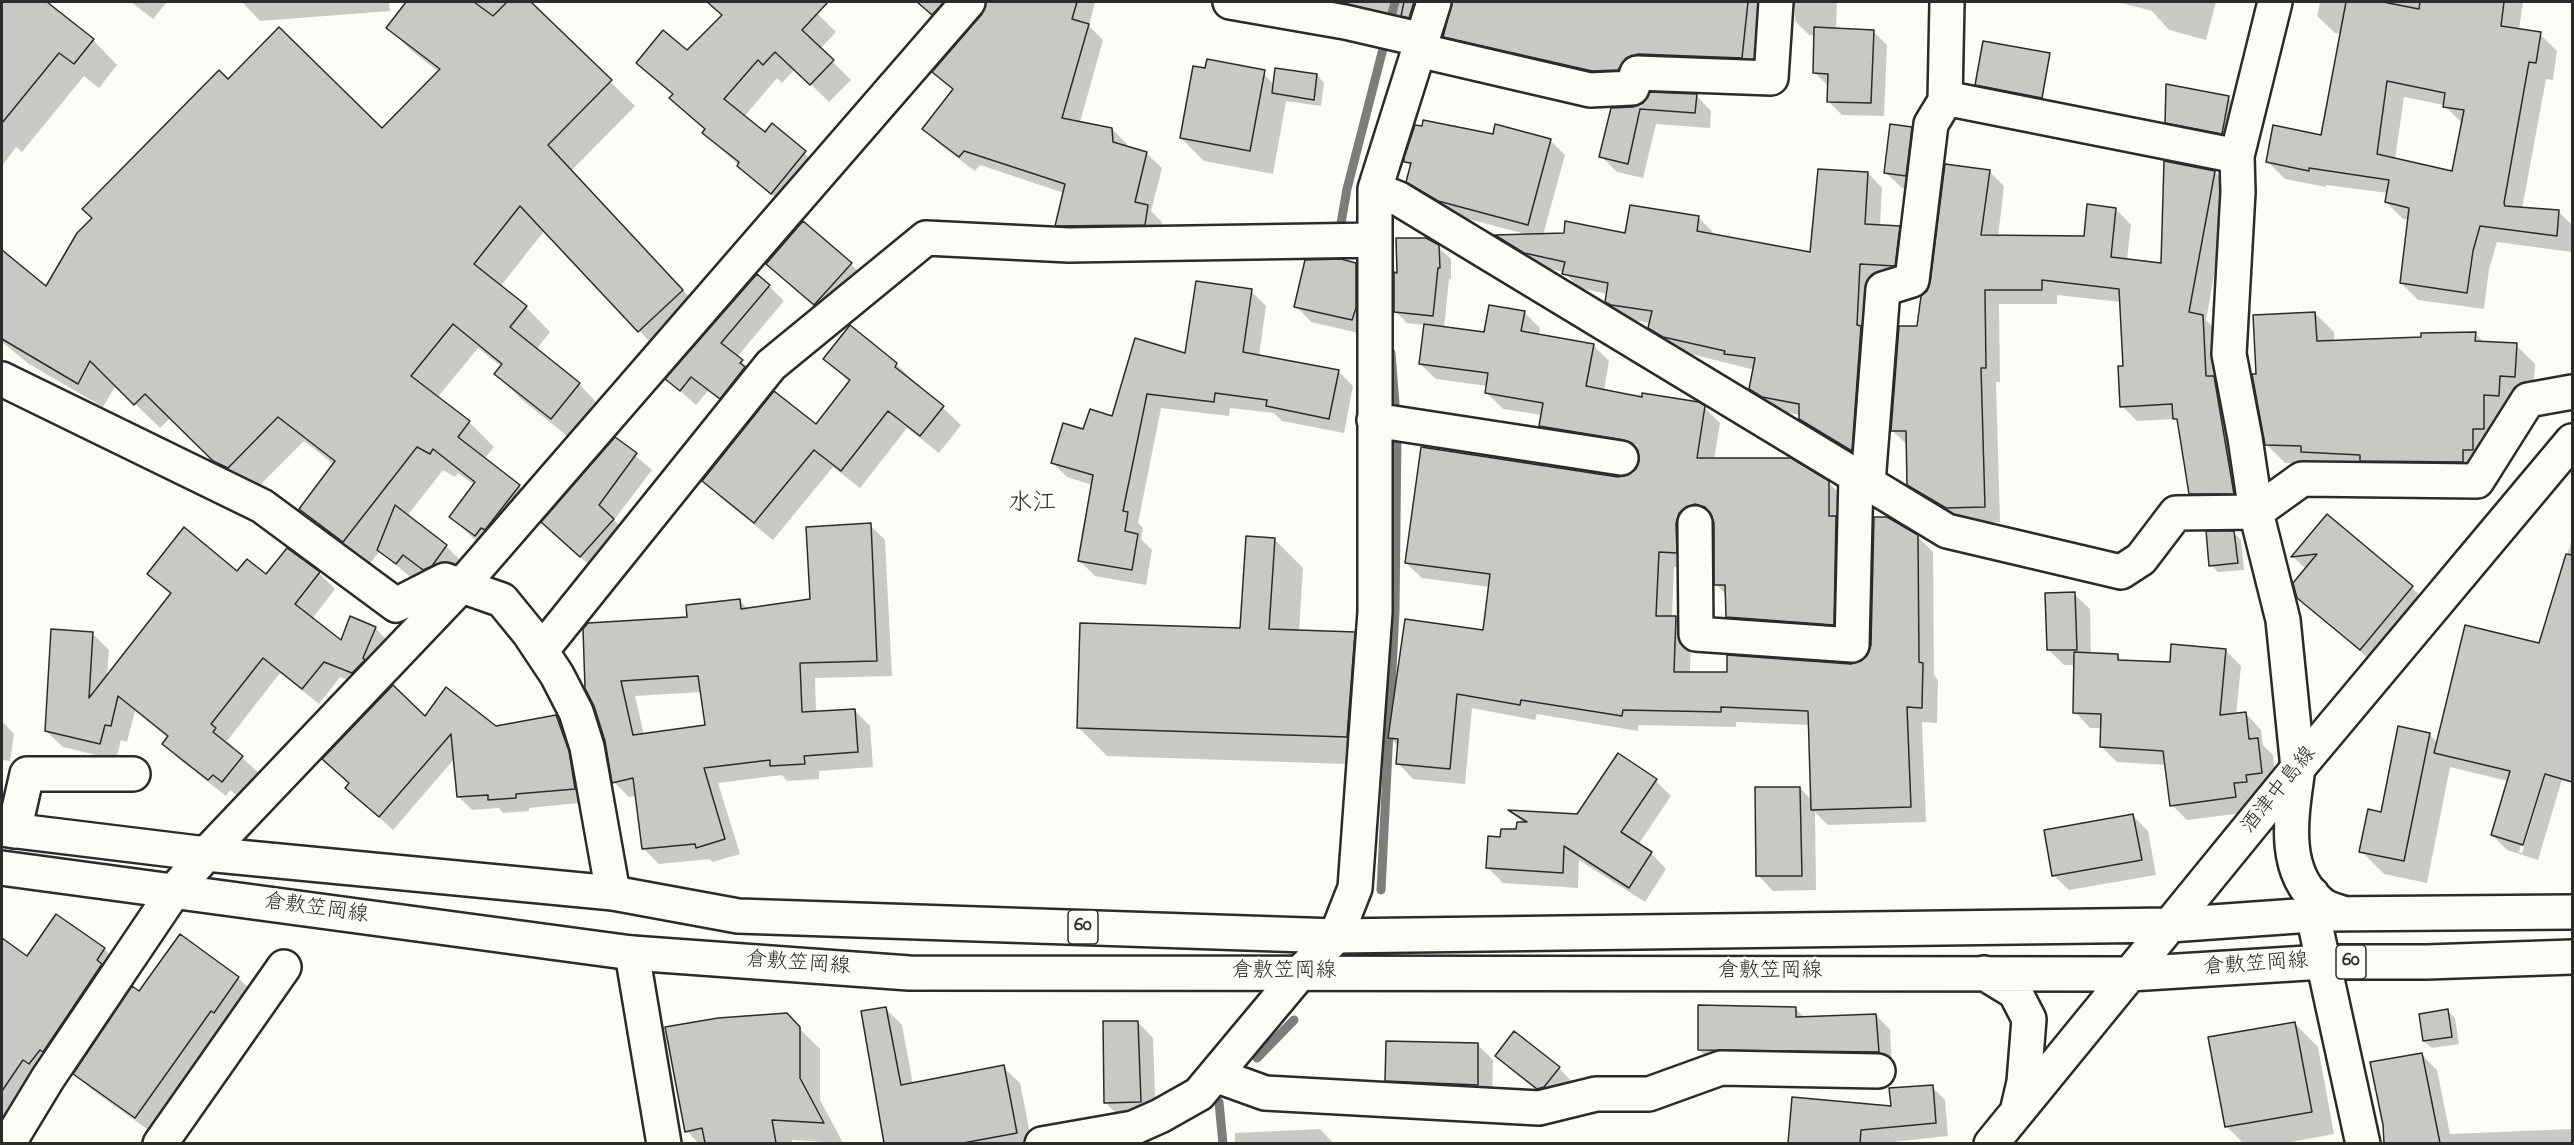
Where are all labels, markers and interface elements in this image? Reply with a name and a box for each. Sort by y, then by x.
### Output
district label: 水江 [1008,491,1056,519]
street label: 酒津中島線 [2237,742,2323,840]
street label: 倉敷笠岡線 [262,890,370,930]
road number: 60 [1068,910,1098,944]
road number: 60 [2336,945,2366,979]
street label: 倉敷笠岡線 [745,949,851,981]
street label: 倉敷笠岡線 [2203,950,2309,982]
street label: 倉敷笠岡線 [1232,960,1336,986]
street label: 倉敷笠岡線 [1718,960,1822,986]

